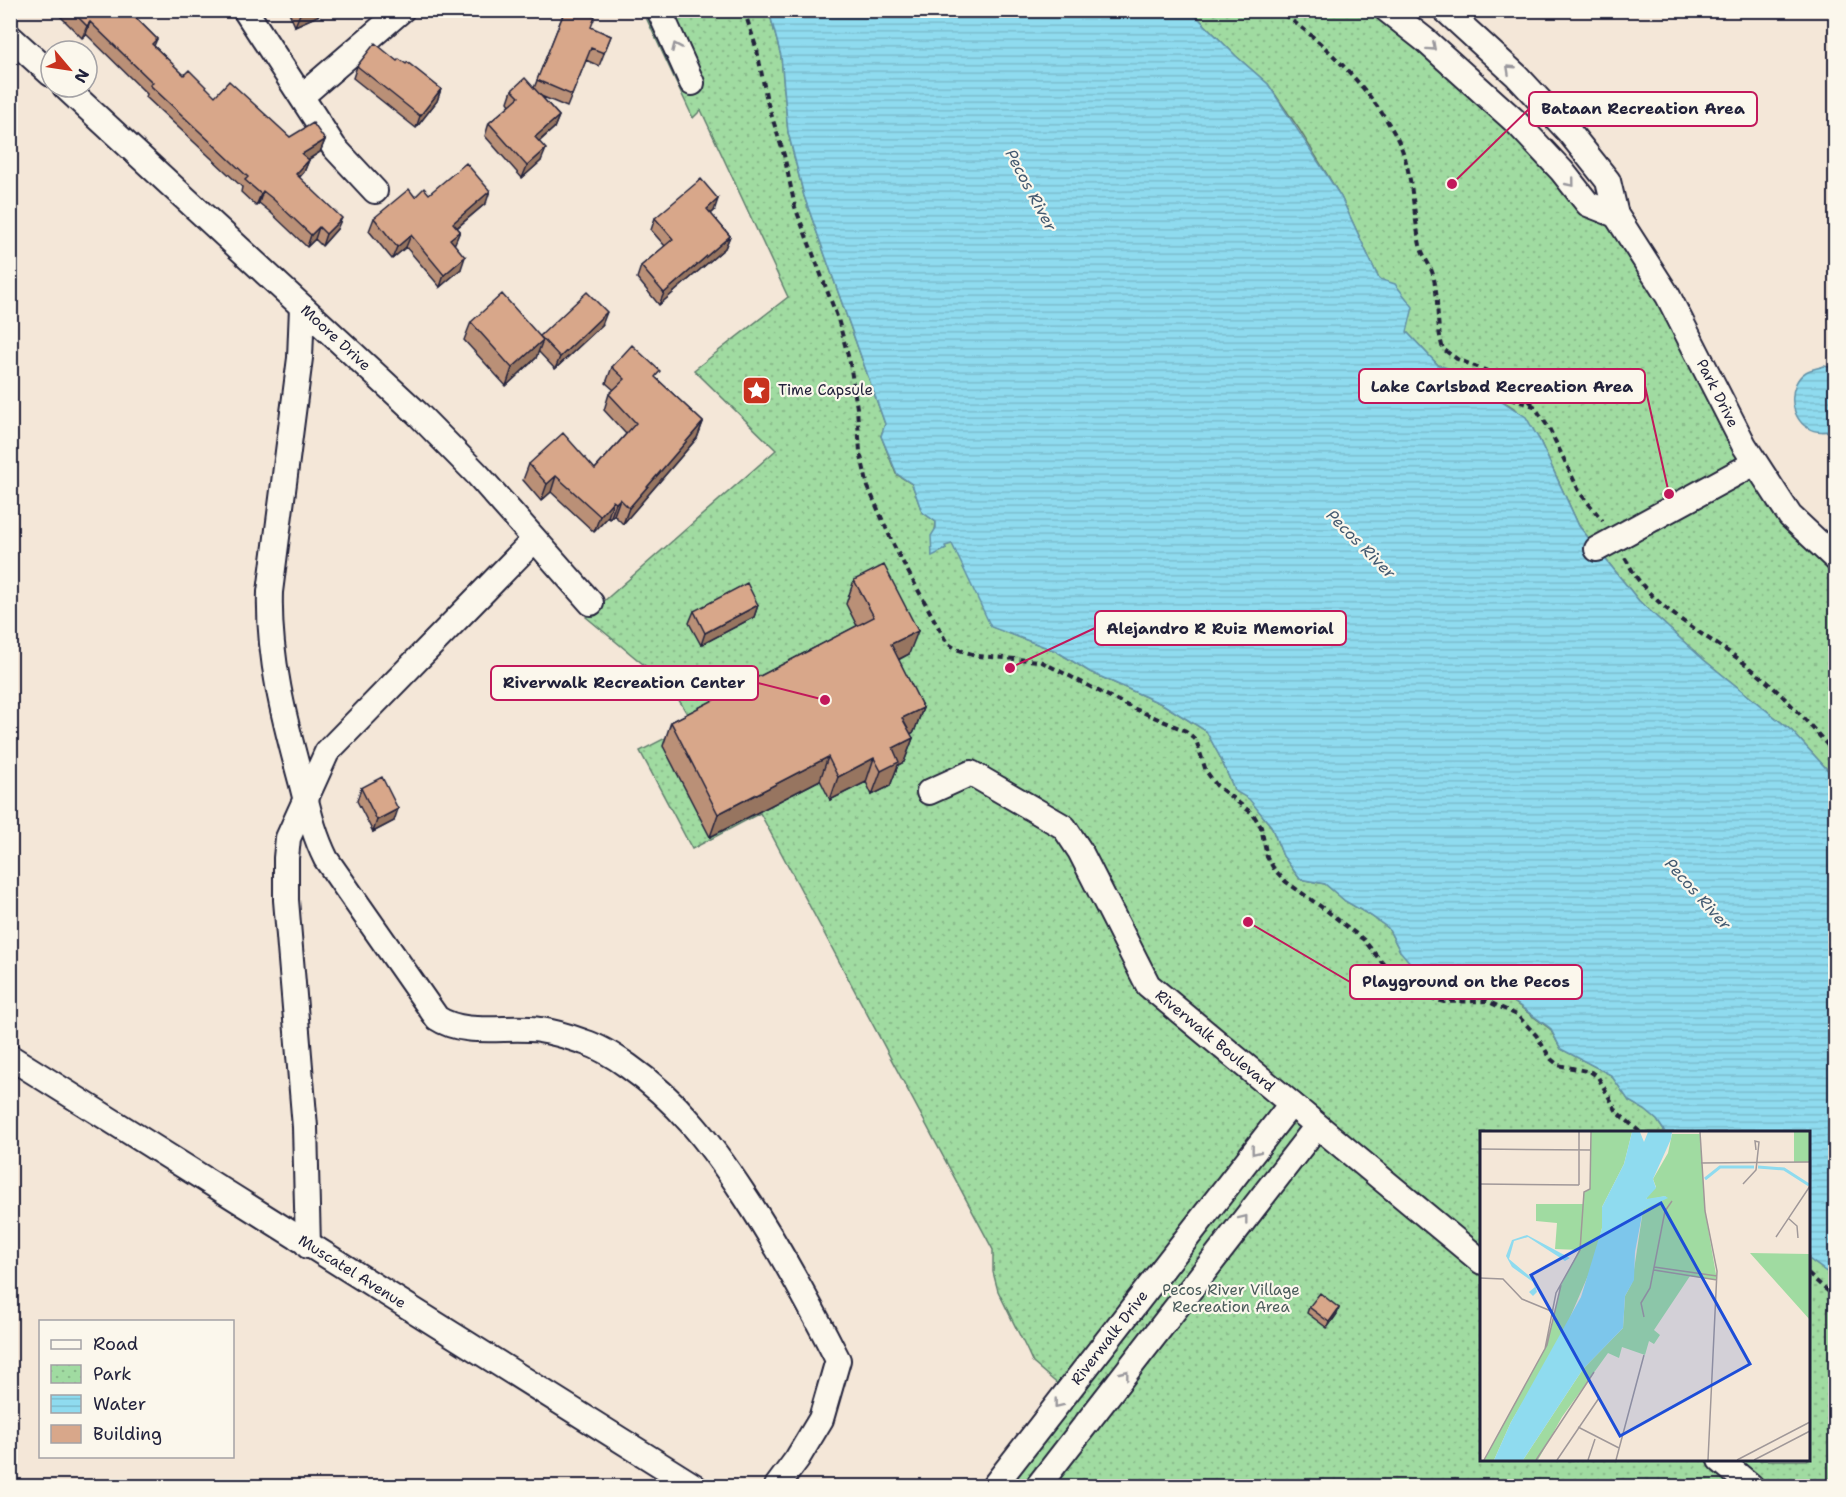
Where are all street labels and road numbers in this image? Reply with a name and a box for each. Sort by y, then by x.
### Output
street label: Moore Drive [296,300,375,375]
street label: Park Drive [1692,356,1743,431]
street label: Riverwalk Boulevard [1151,985,1280,1097]
street label: Muscatel Avenue [295,1230,410,1313]
street label: Riverwalk Drive [1066,1286,1152,1389]

